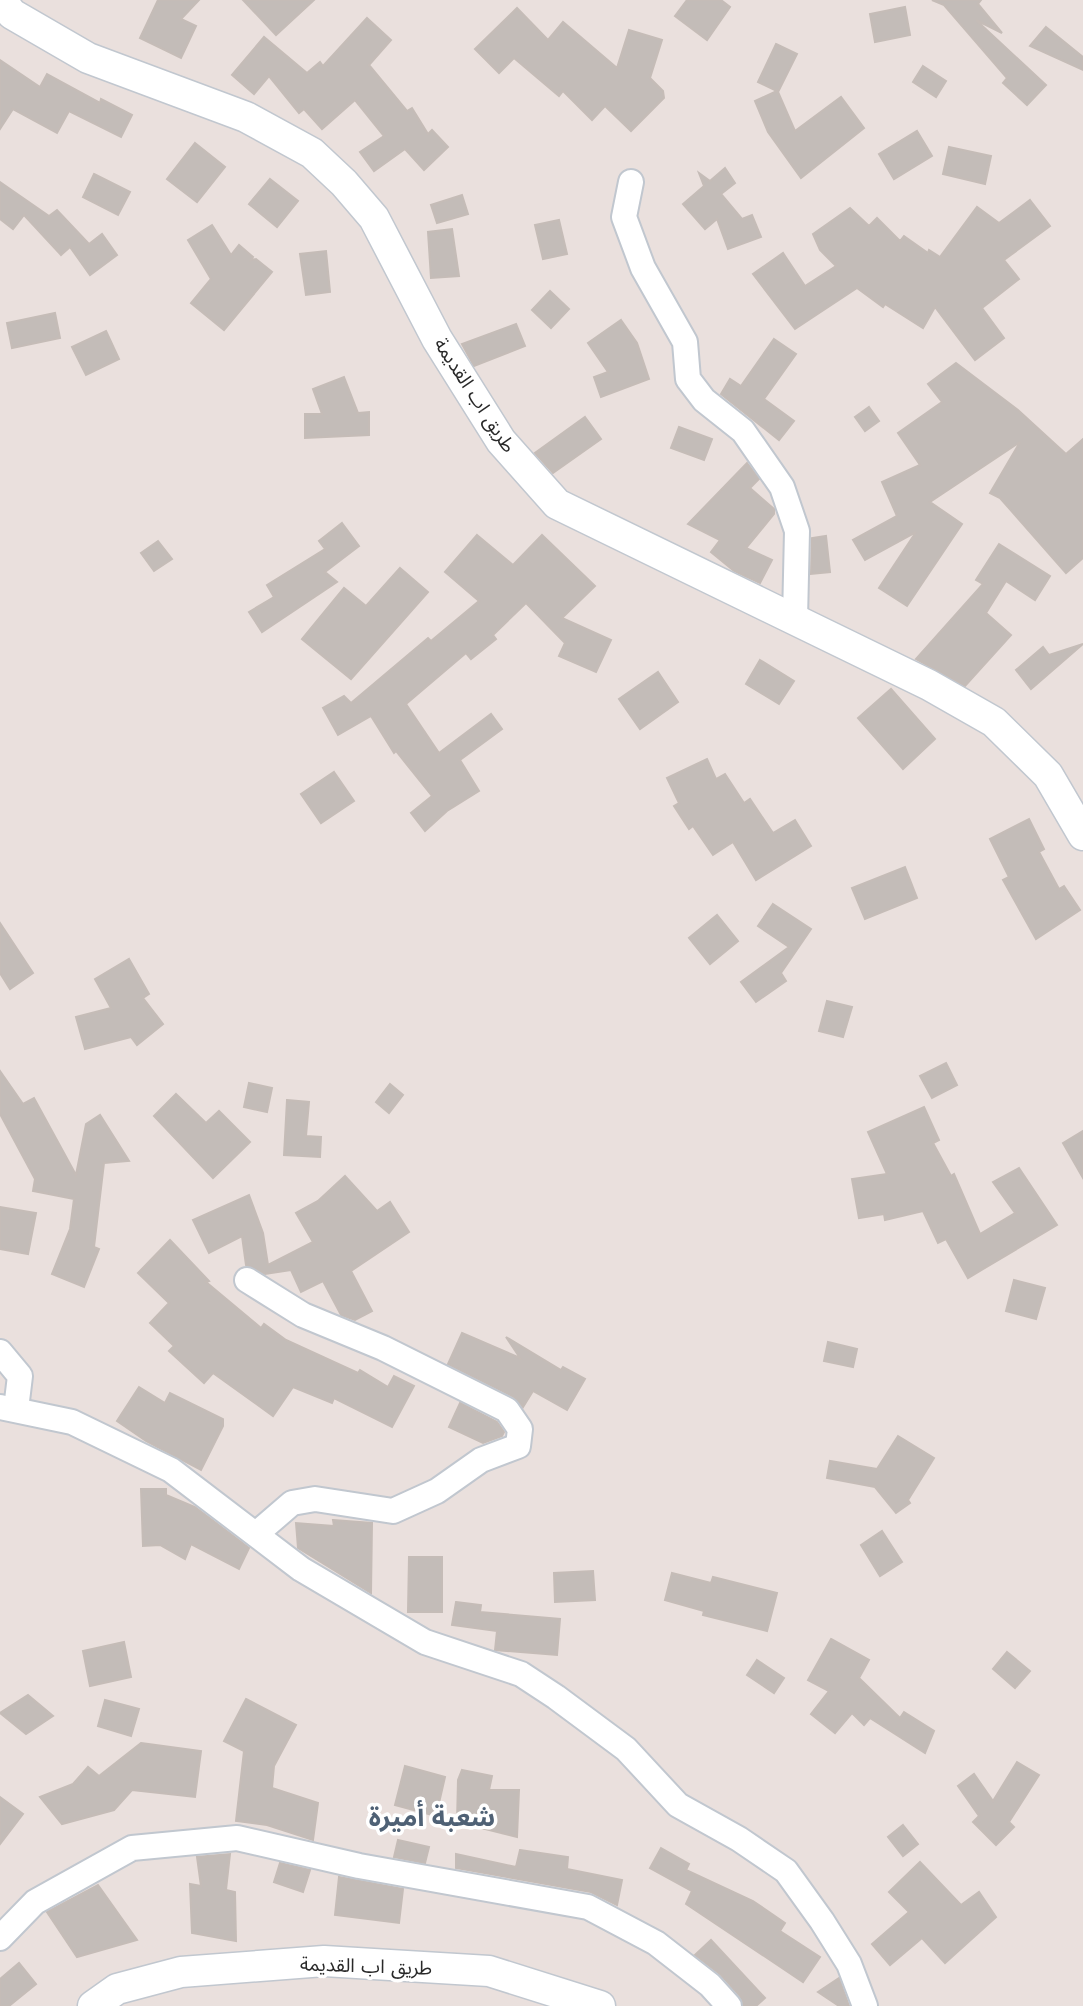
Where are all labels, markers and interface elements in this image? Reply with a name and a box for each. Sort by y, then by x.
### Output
street label: طريق اب القديمة [429,333,521,457]
district label: شعبة أميرة [369,1800,495,1832]
street label: طريق اب القديمة [300,1952,433,1980]

